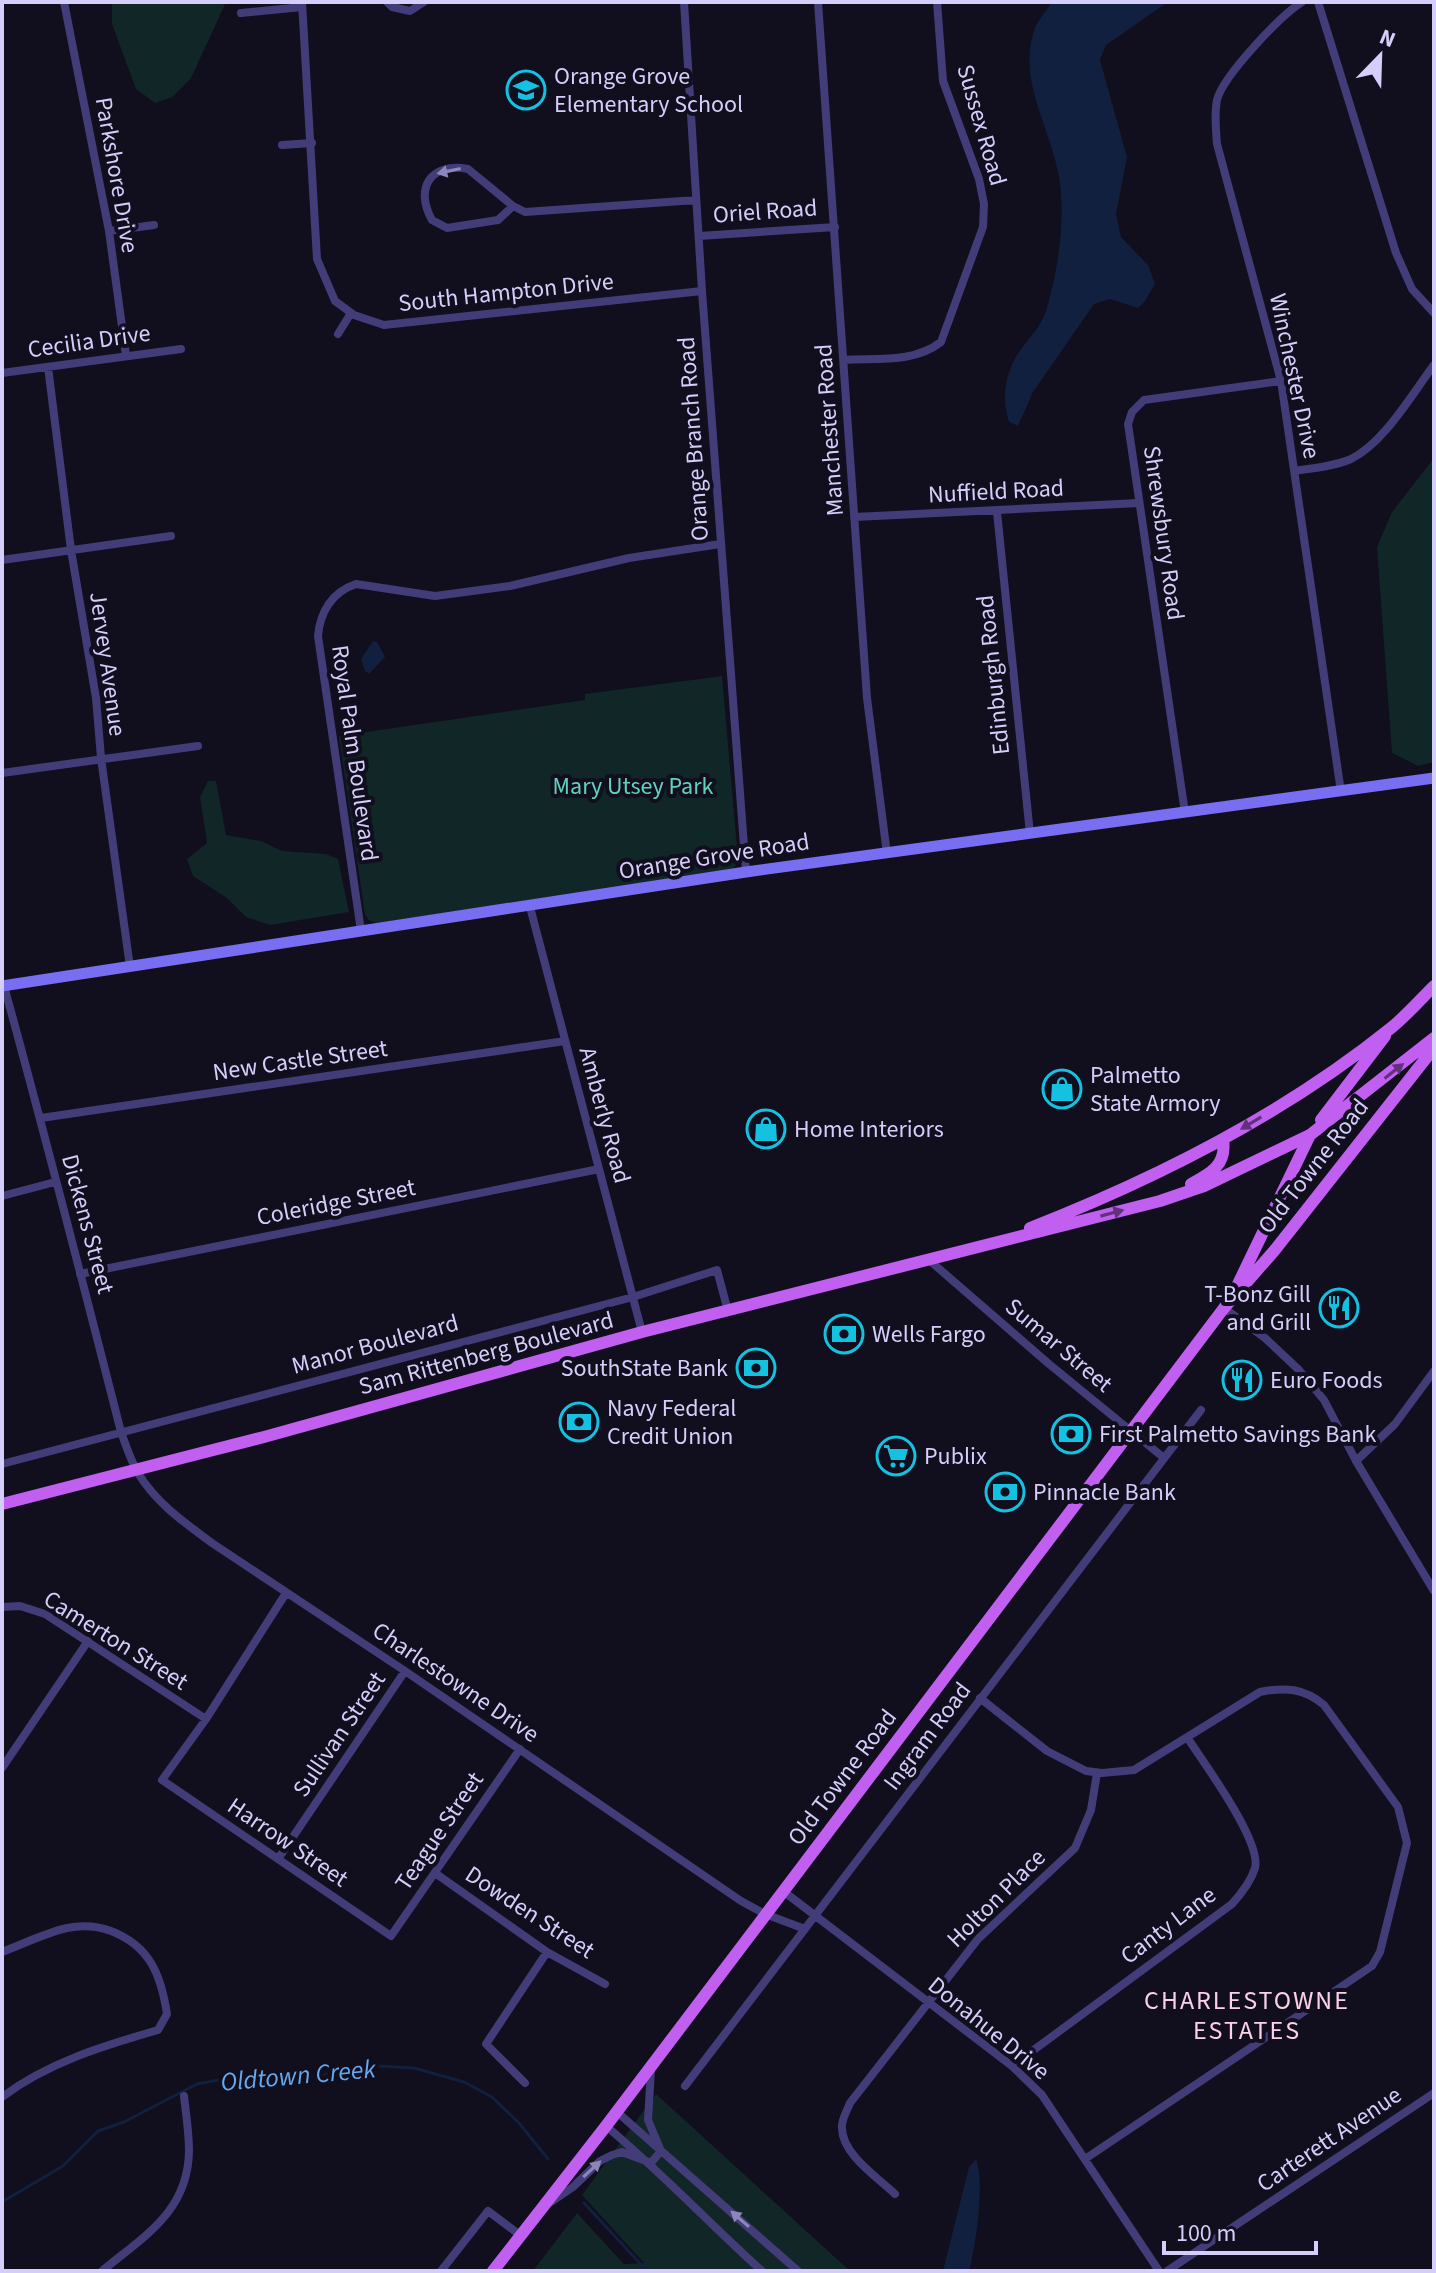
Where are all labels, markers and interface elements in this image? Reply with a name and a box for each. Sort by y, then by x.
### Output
north arrow [1340,16,1420,96]
text: N [1374,21,1400,56]
place label: Orange Grove Elementary School [554,59,743,122]
street label: Sussex Road [948,60,1016,190]
school or university icon: Orange Grove Elementary School [505,69,547,111]
street label: Parkshore Drive [86,94,147,256]
one-way arrow [436,165,461,177]
street label: Oriel Road [712,190,818,233]
street label: South Hampton Drive [397,264,615,321]
street label: Winchester Drive [1260,290,1329,462]
street label: Cecilia Drive [26,316,153,367]
street label: Orange Branch Road [669,336,718,542]
street label: Manchester Road [806,343,853,517]
street label: Shrewsbury Road [1134,443,1193,623]
street label: Nuffield Road [927,470,1065,513]
street label: Jervey Avenue [80,590,135,739]
street label: Edinburgh Road [968,593,1019,757]
street label: Royal Palm Boulevard [322,643,387,863]
park label: Mary Utsey Park [553,769,714,804]
street label: Orange Grove Road [616,824,812,889]
street label: New Castle Street [210,1031,390,1090]
street label: Amberly Road [569,1043,640,1187]
place label: Palmetto State Armory [1090,1058,1221,1121]
one-way arrow [1384,1063,1404,1080]
shop icon: Palmetto State Armory [1041,1068,1083,1110]
street label: Old Towne Road [1249,1091,1377,1241]
shop icon: Home Interiors [745,1108,787,1150]
place label: Home Interiors [794,1112,944,1147]
one-way arrow [1240,1116,1262,1130]
street label: Dickens Street [52,1150,123,1298]
street label: Coleridge Street [254,1170,418,1235]
one-way arrow [1100,1207,1125,1219]
place label: T-Bonz Gill and Grill [1204,1277,1311,1340]
restaurant icon: T-Bonz Gill and Grill [1318,1287,1360,1329]
street label: Sumar Street [997,1290,1120,1401]
street label: Sam Rittenberg Boulevard [355,1303,617,1404]
street label: Manor Boulevard [288,1305,462,1384]
bank icon: Wells Fargo [823,1313,865,1355]
place label: Wells Fargo [872,1317,986,1352]
bank icon: SouthState Bank [735,1347,777,1389]
place label: SouthState Bank [561,1351,728,1386]
restaurant icon: Euro Foods [1221,1359,1263,1401]
place label: Euro Foods [1270,1363,1383,1398]
place label: Navy Federal Credit Union [607,1391,736,1454]
bank icon: Navy Federal Credit Union [558,1401,600,1443]
bank icon: First Palmetto Savings Bank [1050,1413,1092,1455]
place label: First Palmetto Savings Bank [1099,1417,1376,1452]
supermarket icon: Publix [875,1435,917,1477]
place label: Publix [924,1439,987,1474]
bank icon: Pinnacle Bank [984,1471,1026,1513]
place label: Pinnacle Bank [1033,1475,1176,1510]
street label: Camerton Street [37,1582,195,1699]
street label: Charlestowne Drive [365,1613,546,1751]
street label: Sullivan Street [284,1664,394,1804]
street label: Ingram Road [875,1675,980,1798]
street label: Old Towne Road [779,1702,905,1853]
street label: Teague Street [387,1765,492,1898]
street label: Harrow Street [220,1789,355,1896]
street label: Holton Place [939,1841,1054,1956]
street label: Dowden Street [458,1857,601,1967]
street label: Canty Lane [1113,1878,1223,1973]
street label: Donahue Drive [920,1968,1057,2089]
district label: CHARLESTOWNE ESTATES [1144,1982,1350,2049]
water label: Oldtown Creek [219,2050,378,2101]
street label: Carterett Avenue [1250,2078,1409,2201]
one-way arrow [582,2161,601,2179]
scale bar [1164,2205,1316,2255]
one-way arrow [730,2211,750,2228]
text: 100 m [1176,2216,1236,2251]

